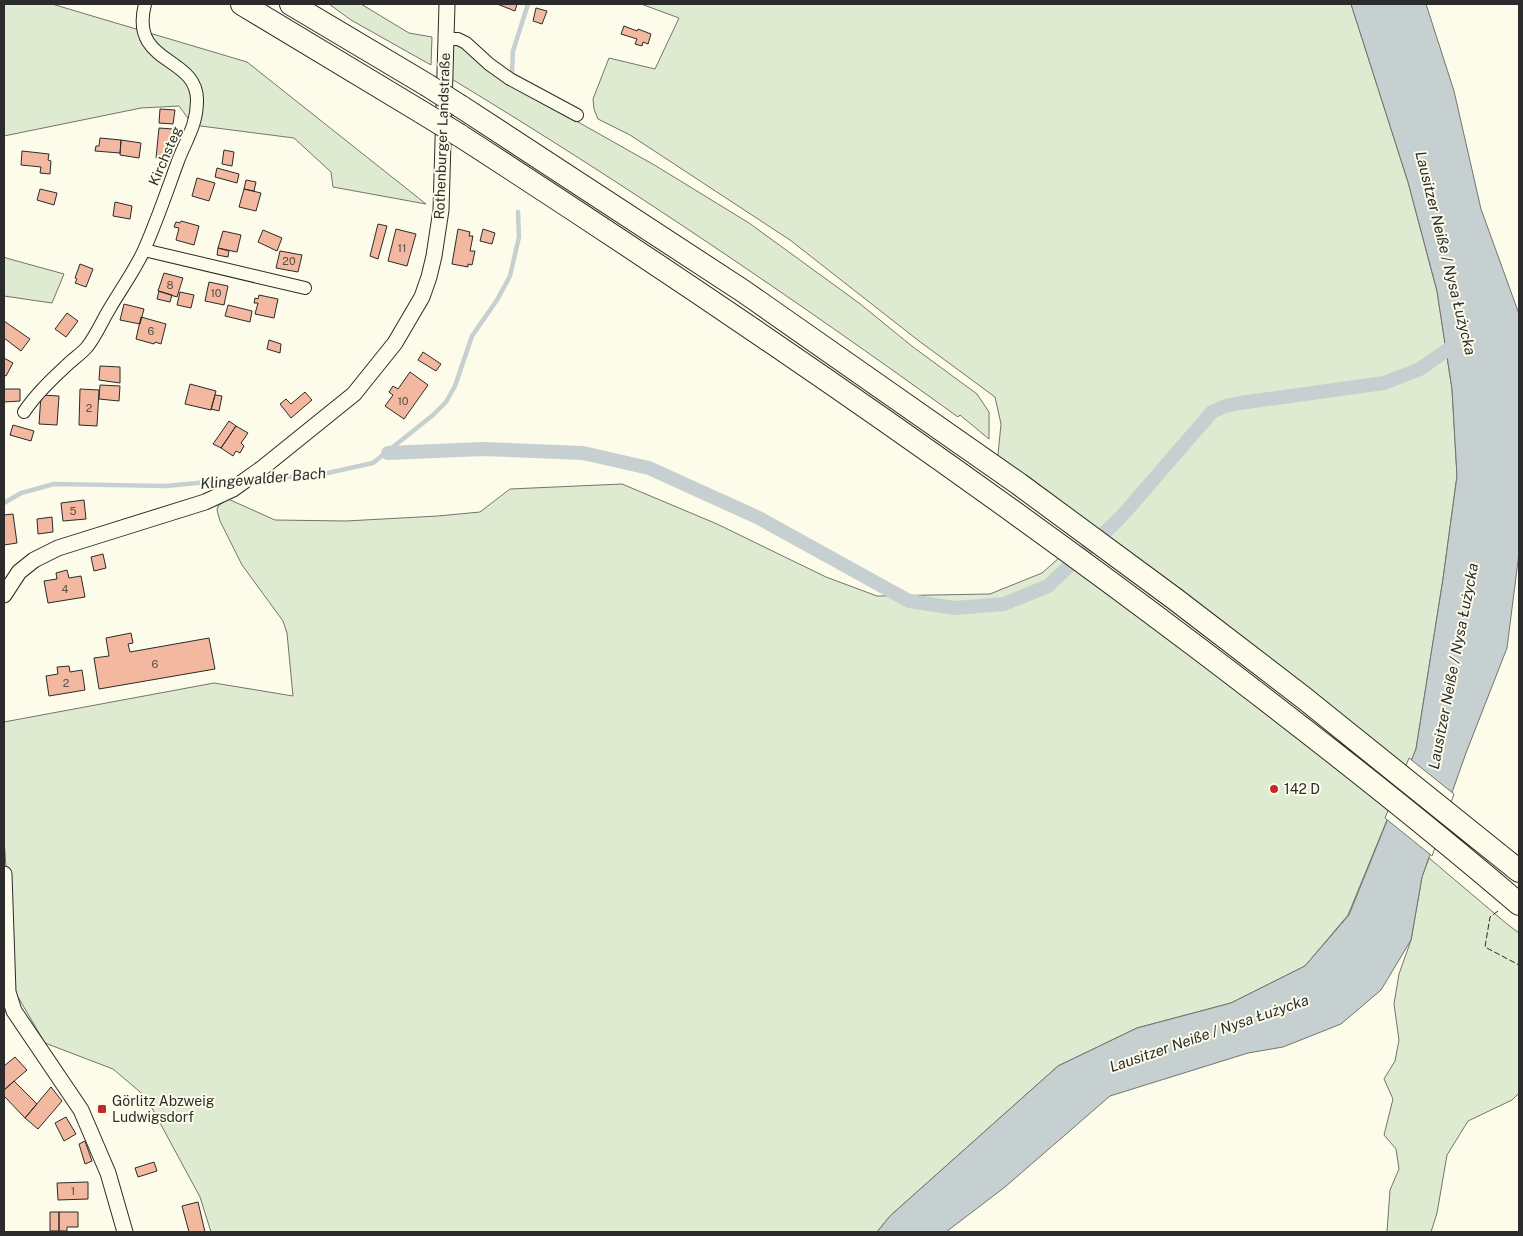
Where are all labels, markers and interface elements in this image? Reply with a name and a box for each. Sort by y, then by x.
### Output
street label: Rothenburger Landstraße [431,52,453,220]
street label: Kirchsteg [145,124,185,188]
water label: Lausitzer Neiße / Nysa Łużycka [1412,149,1480,357]
house number: 11 [398,242,406,254]
house number: 20 [282,255,296,267]
house number: 8 [166,279,174,291]
house number: 10 [210,287,222,299]
house number: 6 [148,325,155,337]
house number: 10 [397,395,409,407]
house number: 2 [86,402,93,414]
water label: Klingewalder Bach [199,464,327,492]
house number: 5 [69,505,77,517]
water label: Lausitzer Neiße / Nysa Łużycka [1425,561,1481,771]
house number: 4 [62,583,69,595]
house number: 6 [152,658,159,670]
house number: 2 [63,677,70,689]
place label: 142 D [1284,781,1320,797]
marker: 142 D [1268,783,1280,795]
water label: Lausitzer Neiße / Nysa Łużycka [1107,991,1311,1075]
place label: Görlitz Abzweig Ludwigsdorf [112,1093,215,1125]
marker: Görlitz Abzweig Ludwigsdorf [96,1103,108,1115]
house number: 1 [71,1185,75,1197]

